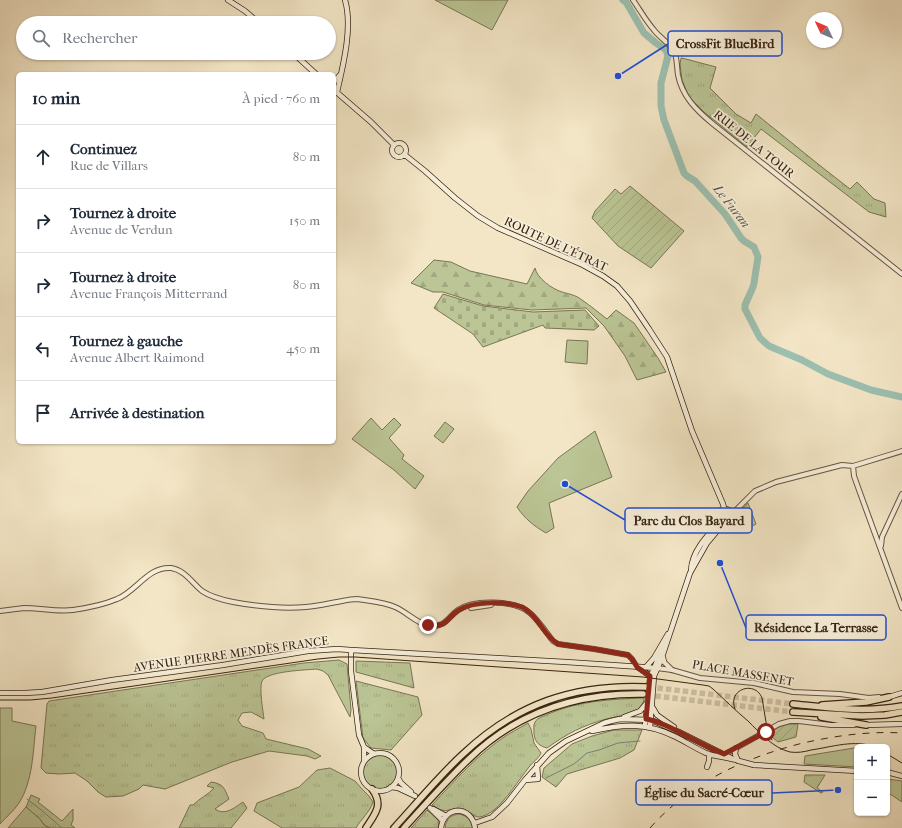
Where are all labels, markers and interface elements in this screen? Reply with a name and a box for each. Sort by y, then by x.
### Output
north arrow [806,12,842,48]
search box [16,16,336,60]
icon: search [30,27,52,49]
text: Rechercher [62,29,137,47]
callout: CrossFit BlueBird [668,31,782,56]
text: CrossFit BlueBird [676,36,775,51]
text: 10 min [32,88,80,108]
text: À pied · 760 m [242,91,320,106]
street label: RUE DE LA TOUR [711,107,798,182]
text: Continuez [70,140,137,158]
icon: ahead [32,146,54,168]
text: 80 m [293,149,320,164]
text: Rue de Villars [70,158,148,173]
water label: Le Furan [710,181,754,231]
text: Tournez à droite [70,204,176,222]
icon: right [32,210,54,232]
text: 150 m [289,213,320,228]
street label: ROUTE DE L'ÉTRAT [502,213,611,275]
text: Avenue de Verdun [70,222,173,237]
text: Tournez à droite [70,268,176,286]
icon: right [32,274,54,296]
text: 80 m [293,277,320,292]
text: Avenue François Mitterrand [70,286,227,301]
text: Tournez à gauche [70,332,183,350]
icon: left [32,338,54,360]
text: 450 m [286,341,320,356]
text: Avenue Albert Raimond [70,350,204,365]
icon: arrive [32,402,54,424]
text: Arrivée à destination [70,404,205,422]
callout: Parc du Clos Bayard [625,508,752,533]
text: Parc du Clos Bayard [634,513,745,529]
callout: Résidence La Terrasse [746,615,886,640]
route end [419,616,437,634]
text: Résidence La Terrasse [754,620,879,635]
street label: AVENUE PIERRE MENDÈS FRANCE [131,632,329,675]
street label: PLACE MASSENET [691,657,796,689]
route start [757,723,775,741]
map controls [854,744,890,816]
button: + [854,744,890,780]
callout: Église du Sacré-Cœur [636,780,772,805]
button: − [854,780,890,816]
text: Église du Sacré-Cœur [644,785,764,801]

